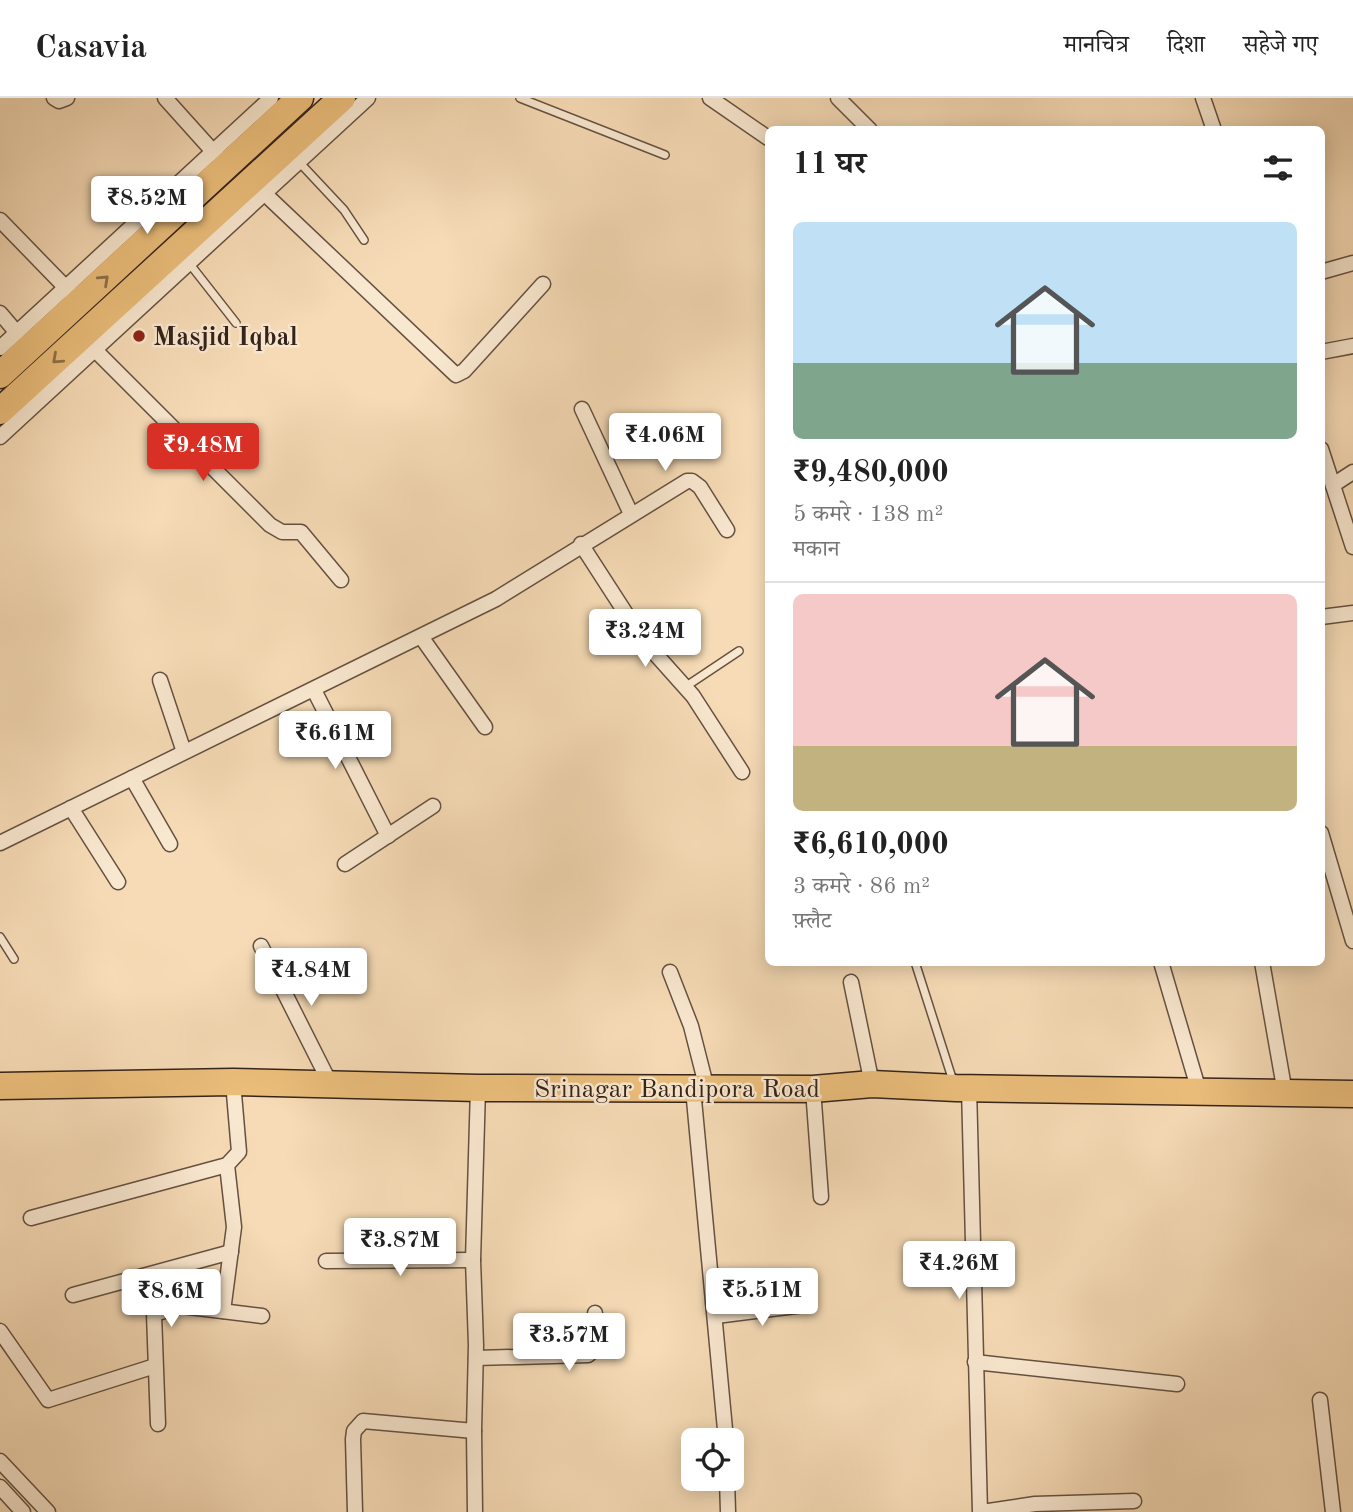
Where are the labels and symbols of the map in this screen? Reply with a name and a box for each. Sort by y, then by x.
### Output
pin: ₹8.52M [90,176,204,236]
one-way arrow [96,276,109,288]
place label: Masjid Iqbal [153,325,298,351]
marker: Masjid Iqbal [131,328,147,344]
one-way arrow [52,351,65,364]
pin: ₹4.06M [608,414,722,473]
pin: ₹9.48M [146,424,260,483]
pin: ₹3.24M [588,610,702,669]
pin: ₹6.61M [278,712,392,771]
pin: ₹4.84M [254,948,368,1008]
street label: Srinagar Bandipora Road [534,1077,820,1103]
pin: ₹3.87M [343,1218,457,1278]
pin: ₹4.26M [902,1242,1016,1301]
pin: ₹5.51M [705,1268,819,1328]
pin: ₹8.6M [122,1270,220,1329]
pin: ₹3.57M [512,1314,626,1373]

